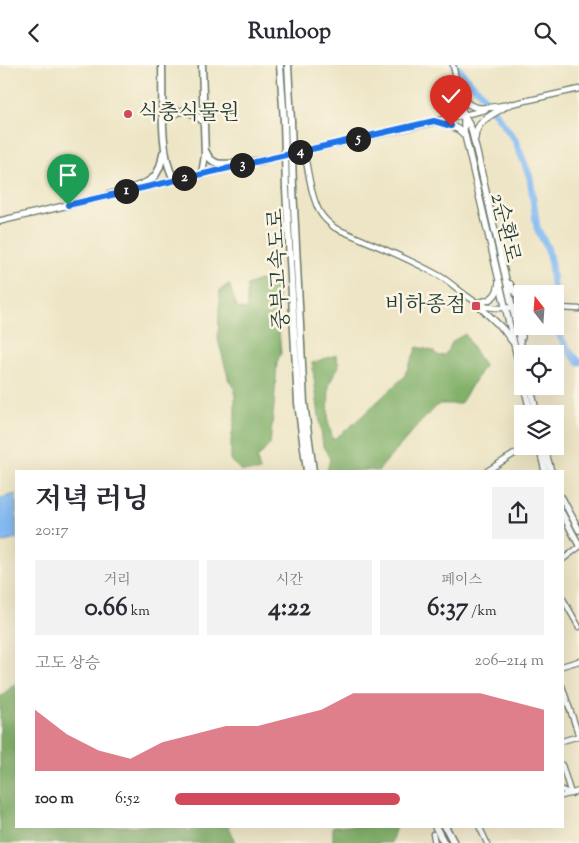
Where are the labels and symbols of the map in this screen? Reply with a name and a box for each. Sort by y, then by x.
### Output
pin [430,75,472,126]
place label: 식충식물원 [138,99,239,129]
marker: 식충식물원 [122,108,134,120]
pin: 5 [346,127,370,151]
pin: 4 [288,139,312,165]
pin: 3 [230,153,254,177]
pin [47,154,89,205]
pin: 2 [172,165,196,191]
pin: 1 [114,179,138,203]
street label: 2순환로 [481,190,527,266]
street label: 중부고속도로 [262,207,298,331]
north arrow [514,285,564,335]
place label: 비하종점 [385,291,466,321]
marker: 비하종점 [470,300,482,312]

